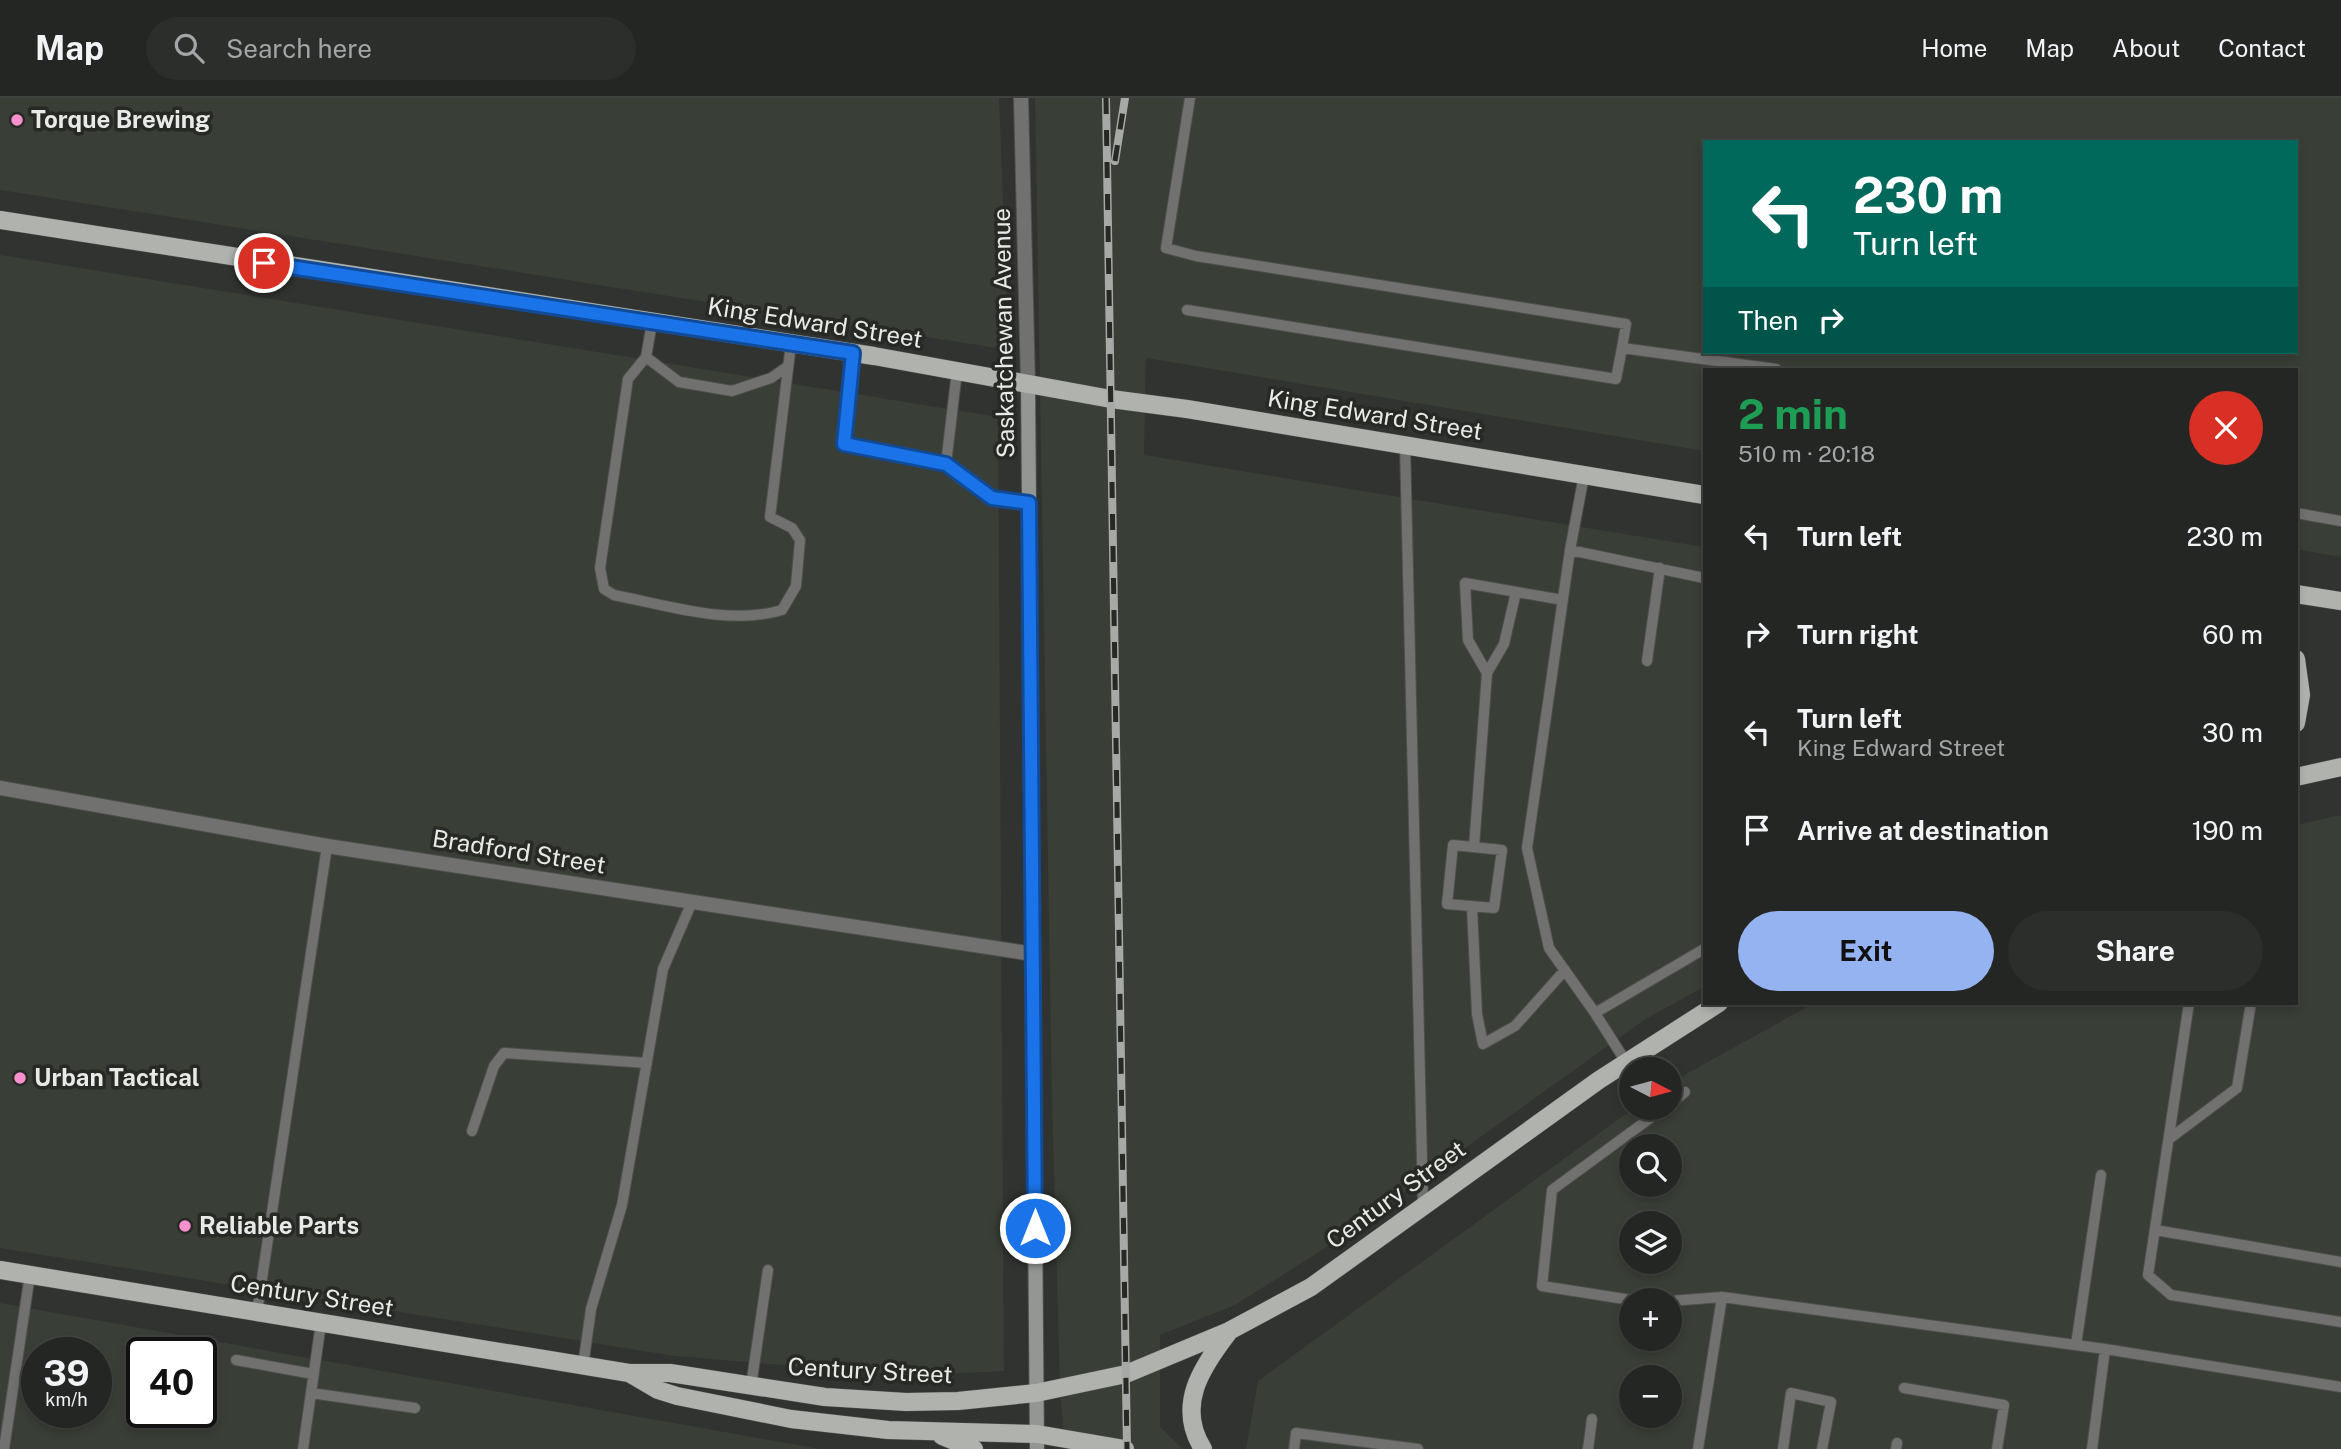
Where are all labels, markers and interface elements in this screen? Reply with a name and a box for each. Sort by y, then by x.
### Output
search box [146,17,636,80]
text: Map [35,29,104,67]
icon: search [170,29,208,67]
text: Search here [226,33,372,64]
text: Home [1921,34,1987,62]
text: Map [2025,34,2074,62]
text: About [2112,34,2180,62]
text: Contact [2218,34,2306,62]
place label: Torque Brewing [31,105,210,133]
marker: Torque Brewing [9,112,25,128]
text: 230 m [1853,166,2003,224]
icon: left [1738,168,1829,259]
street label: Saskatchewan Avenue [987,208,1019,458]
text: Turn left [1853,225,1978,262]
pin [234,233,294,293]
icon: arrive [245,244,283,282]
street label: King Edward Street [706,291,925,353]
icon: right [1812,301,1850,339]
text: Then [1738,305,1798,336]
street label: King Edward Street [1266,383,1485,445]
text: 2 min [1738,389,1848,438]
button: close [2189,391,2263,465]
text: 510 m · 20:18 [1738,440,1875,467]
icon: left [1738,517,1776,555]
text: Turn left [1797,521,1902,552]
text: 230 m [2187,521,2263,552]
icon: right [1738,615,1776,653]
text: Turn right [1797,619,1919,650]
text: 60 m [2202,619,2263,650]
text: Turn left [1797,703,1902,734]
icon: left [1738,713,1776,751]
text: 30 m [2202,717,2263,748]
text: King Edward Street [1797,734,2005,761]
icon: arrive [1738,811,1776,849]
text: Arrive at destination [1797,815,2049,846]
text: 190 m [2192,815,2263,846]
street label: Bradford Street [431,823,608,879]
button: Exit [1738,911,1994,991]
button: Share [2008,911,2263,991]
north arrow [1619,1057,1682,1120]
map controls [1619,1057,1682,1428]
place label: Urban Tactical [34,1063,200,1091]
marker: Urban Tactical [12,1070,28,1086]
street label: Century Street [1320,1134,1470,1254]
button: search [1619,1134,1682,1197]
position arrow [998,1191,1072,1265]
place label: Reliable Parts [199,1211,359,1239]
button: layers [1619,1211,1682,1274]
marker: Reliable Parts [177,1218,193,1234]
street label: Century Street [228,1268,396,1322]
button: + [1619,1288,1682,1351]
speed limit sign: 40 [126,1337,217,1428]
street label: Century Street [787,1352,953,1388]
text: 39 [43,1353,90,1394]
button: − [1619,1365,1682,1428]
text: km/h [45,1389,88,1410]

